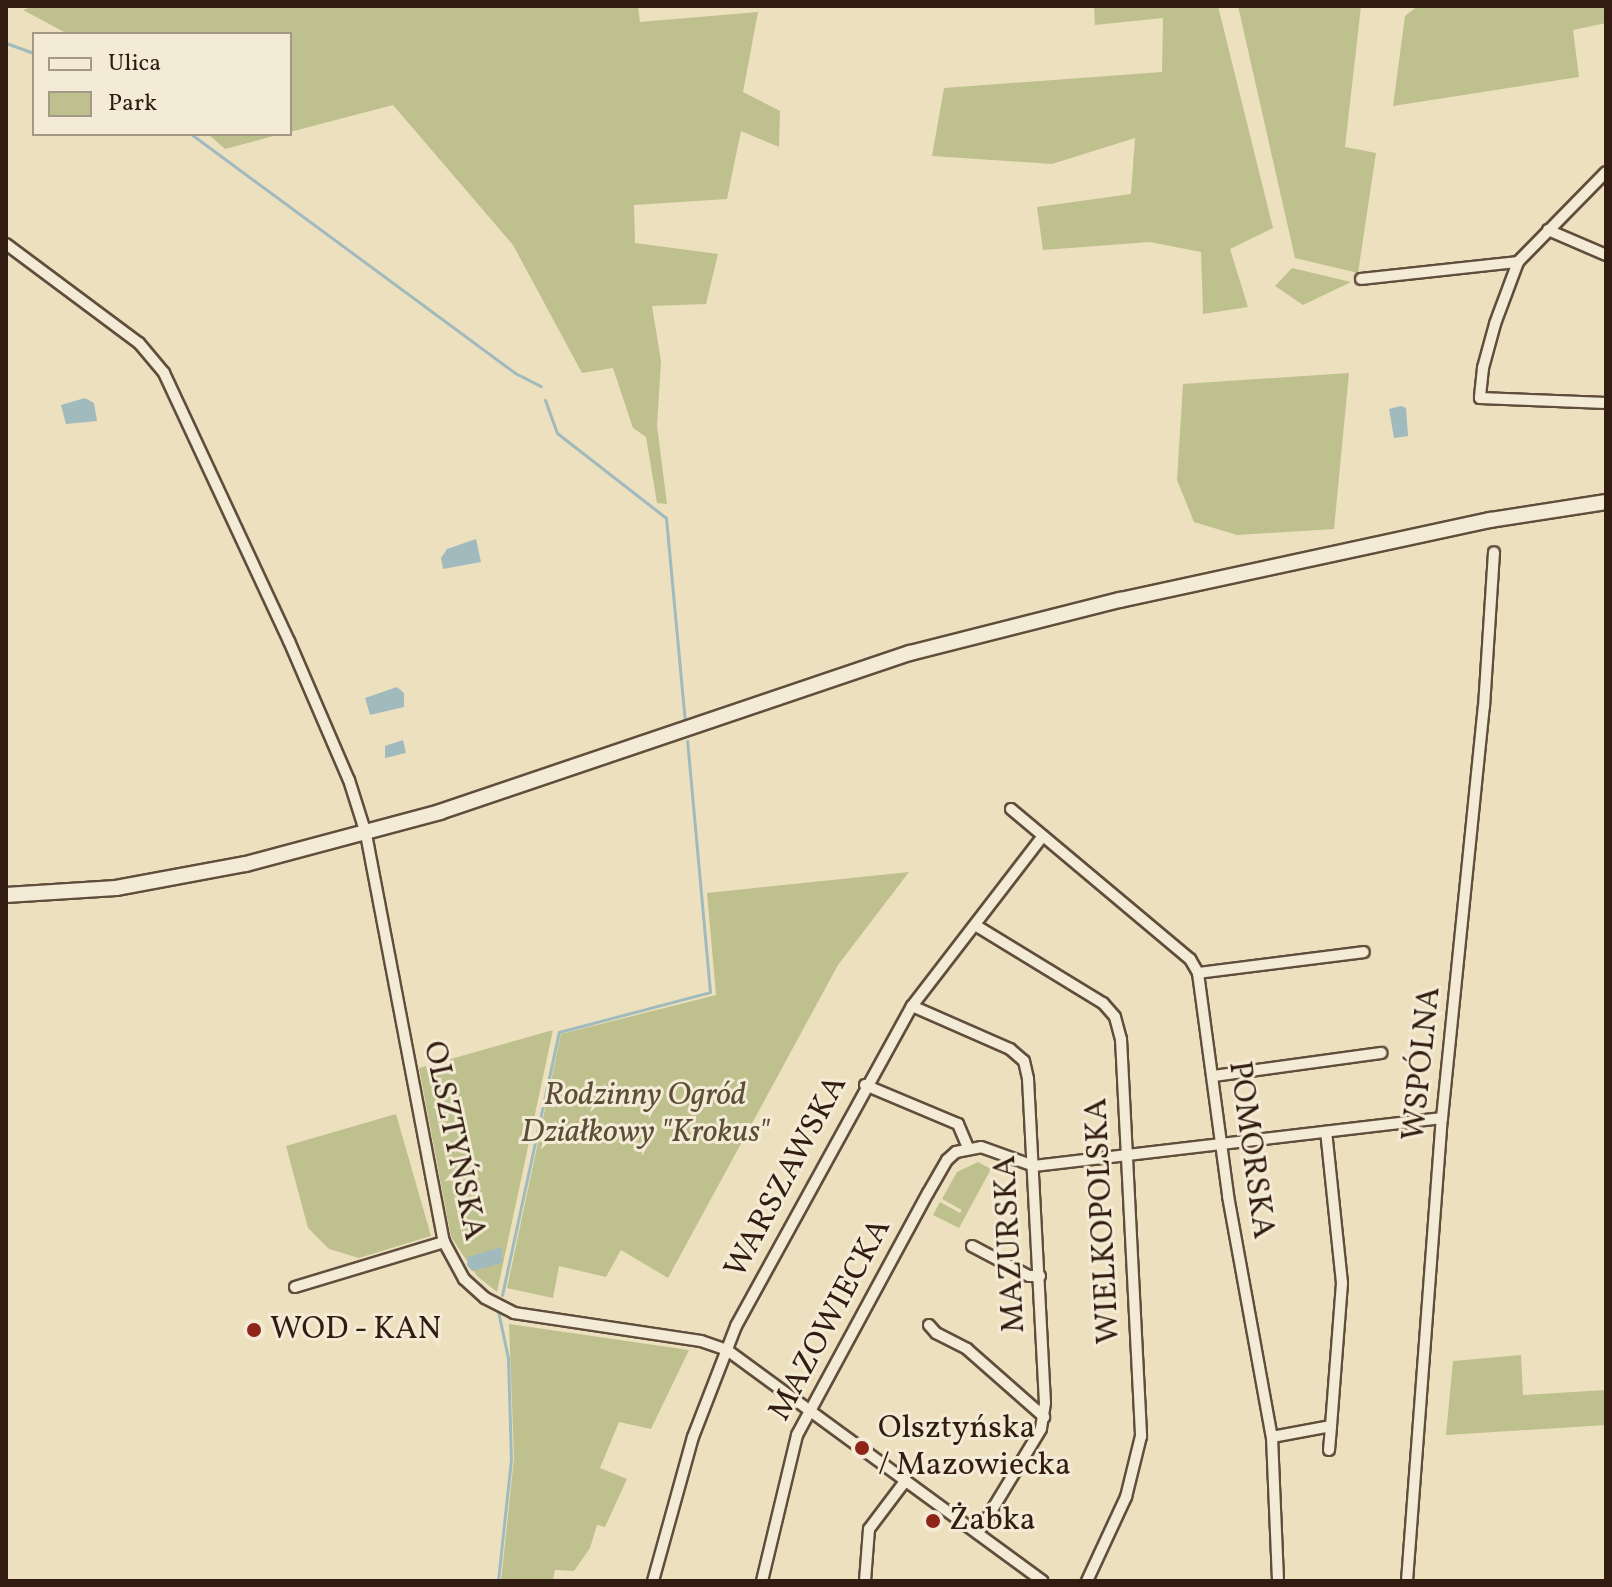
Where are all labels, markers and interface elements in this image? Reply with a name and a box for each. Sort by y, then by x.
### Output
legend [32,32,292,136]
text: Ulica [108,47,161,81]
text: Park [108,87,157,121]
street label: WSPÓLNA [1396,985,1450,1143]
street label: OLSZTYŃSKA [413,1038,493,1244]
street label: POMORSKA [1219,1059,1281,1241]
street label: WARSZAWSKA [718,1069,856,1285]
park label: Rodzinny Ogród Działkowy "Krokus" [521,1078,769,1153]
street label: WIELKOPOLSKA [1078,1097,1130,1345]
street label: MAZURSKA [987,1154,1035,1334]
street label: MAZOWIECKA [762,1212,900,1428]
place label: WOD - KAN [270,1311,443,1349]
marker: WOD - KAN [245,1321,263,1339]
place label: Olsztyńska / Mazowiecka [878,1411,1071,1486]
marker: Olsztyńska / Mazowiecka [853,1439,871,1457]
place label: Żabka [949,1502,1036,1540]
marker: Żabka [924,1512,942,1530]

